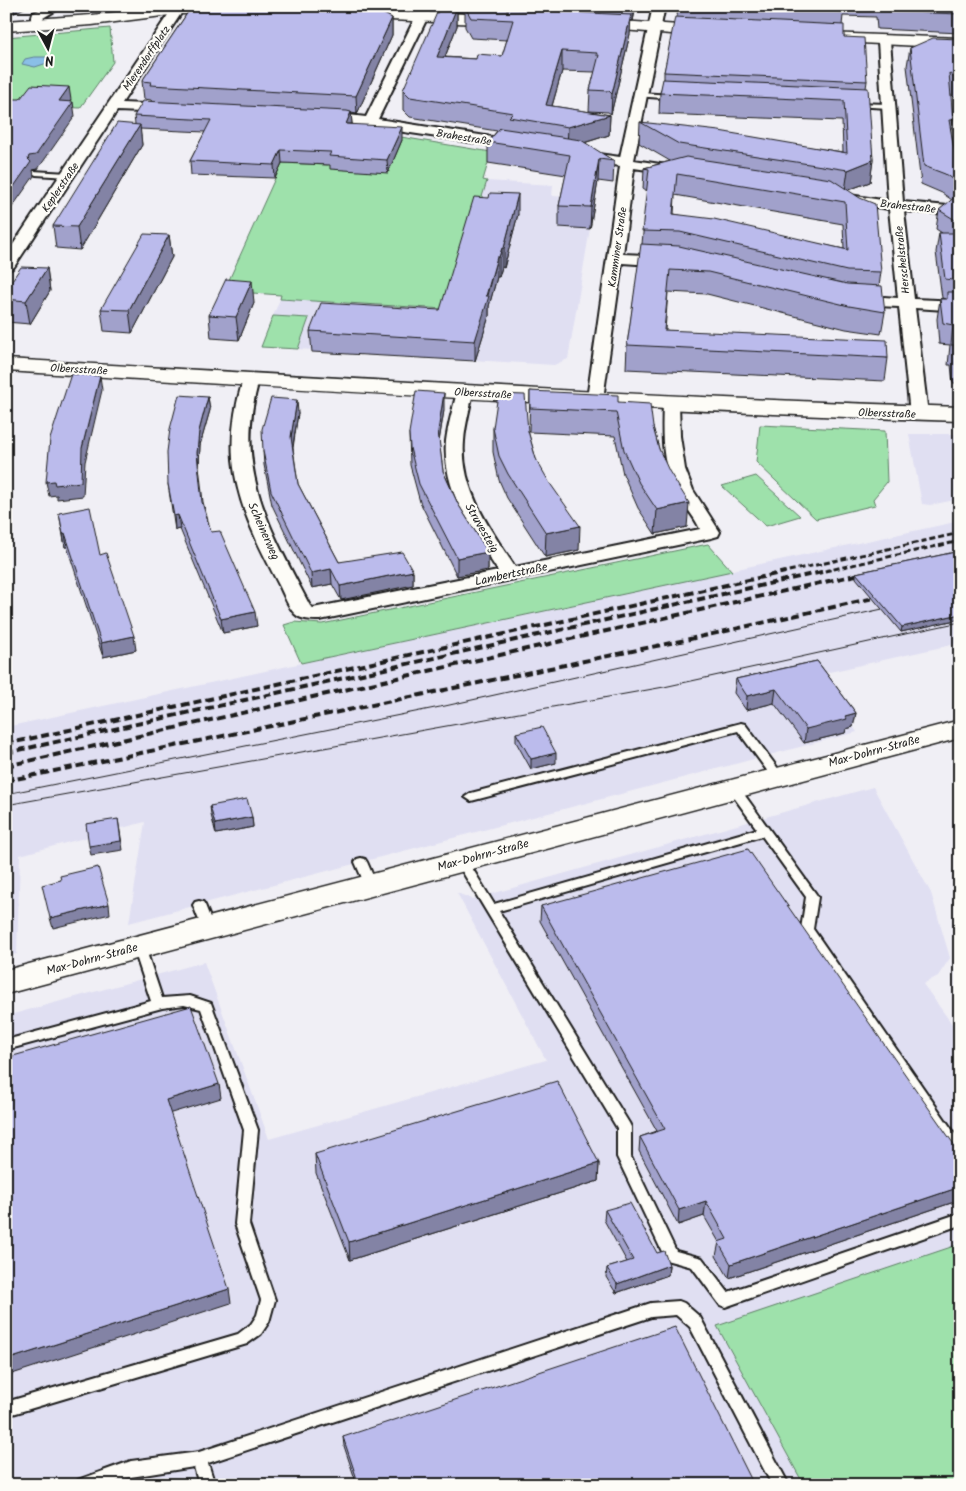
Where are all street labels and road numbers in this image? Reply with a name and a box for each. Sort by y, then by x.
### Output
street label: Mierendorffplatz [118,22,175,95]
street label: Brahestraße [435,125,493,151]
street label: Keplerstraße [37,159,84,216]
street label: Brahestraße [879,195,937,219]
street label: Kamminer Straße [603,206,633,288]
street label: Herschelstraße [890,225,916,295]
street label: Olbersstraße [50,360,108,380]
street label: Olbersstraße [454,384,512,404]
street label: Olbersstraße [858,404,916,424]
street label: Scheinerweg [242,499,285,563]
street label: Struvesteig [460,500,504,557]
street label: Lambertstraße [473,557,550,591]
street label: Max-Dohrn-Straße [826,730,923,773]
street label: Max-Dohrn-Straße [435,834,532,877]
street label: Max-Dohrn-Straße [44,938,141,981]

